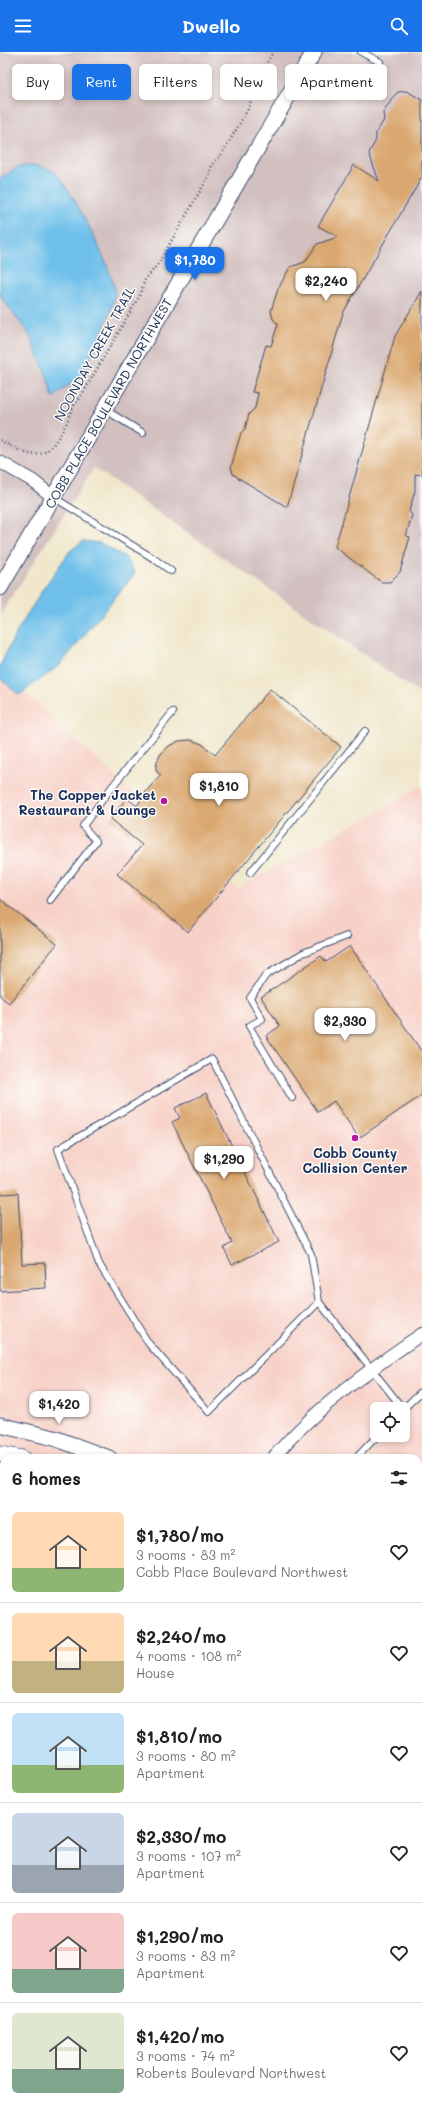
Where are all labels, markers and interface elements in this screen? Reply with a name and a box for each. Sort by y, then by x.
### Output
text: Dwello [182,14,240,38]
icon: menu [12,15,34,37]
icon: search [388,15,410,37]
chip: Buy [12,64,64,100]
chip: Rent [72,64,131,100]
chip: Filters [139,64,212,100]
chip: New [220,64,277,100]
chip: Apartment [285,64,387,100]
pin: $1,780 [162,247,228,281]
text: $1,780 [174,251,216,268]
pin: $2,240 [293,268,359,302]
text: $2,240 [304,272,348,289]
street label: NOONDAY CREEK TRAIL [50,282,138,424]
street label: COBB PLACE BOULEVARD NORTHWEST [41,295,175,511]
pin: $1,810 [186,773,252,807]
text: $1,810 [199,777,239,794]
place label: The Copper Jacket Restaurant & Lounge [19,786,156,818]
marker: The Copper Jacket Restaurant & Lounge [159,796,169,806]
pin: $2,330 [312,1008,378,1042]
text: $2,330 [323,1012,367,1029]
marker: Cobb County Collision Center [350,1133,360,1143]
place label: Cobb County Collision Center [302,1144,408,1176]
pin: $1,290 [191,1146,257,1180]
text: $1,290 [203,1150,245,1167]
pin: $1,420 [26,1391,92,1425]
text: $1,420 [38,1395,80,1412]
map controls [370,1402,410,1442]
button: locate [370,1402,410,1442]
text: 6 homes [12,1467,81,1489]
icon: filters [388,1467,410,1489]
text: $1,780/mo [136,1524,224,1546]
icon: home [44,1528,92,1576]
icon: heart [388,1541,410,1563]
text: 3 rooms · 83 m² [136,1546,235,1563]
text: Cobb Place Boulevard Northwest [136,1563,348,1580]
text: $2,240/mo [136,1625,226,1647]
icon: home [44,1629,92,1677]
icon: heart [388,1642,410,1664]
text: 4 rooms · 108 m² [136,1647,242,1664]
text: House [136,1664,174,1681]
text: $1,810/mo [136,1725,222,1747]
icon: home [44,1729,92,1777]
icon: heart [388,1742,410,1764]
text: 3 rooms · 80 m² [136,1747,236,1764]
text: Apartment [136,1764,205,1781]
text: $2,330/mo [136,1825,226,1847]
icon: home [44,1829,92,1877]
icon: heart [388,1842,410,1864]
text: 3 rooms · 107 m² [136,1847,241,1864]
text: Apartment [136,1864,205,1881]
text: $1,290/mo [136,1925,224,1947]
icon: home [44,1929,92,1977]
icon: heart [388,1942,410,1964]
text: 3 rooms · 83 m² [136,1947,235,1964]
text: Apartment [136,1964,205,1981]
text: $1,420/mo [136,2025,224,2047]
icon: home [44,2029,92,2077]
icon: heart [388,2042,410,2064]
text: 3 rooms · 74 m² [136,2047,235,2064]
text: Roberts Boulevard Northwest [136,2064,326,2081]

